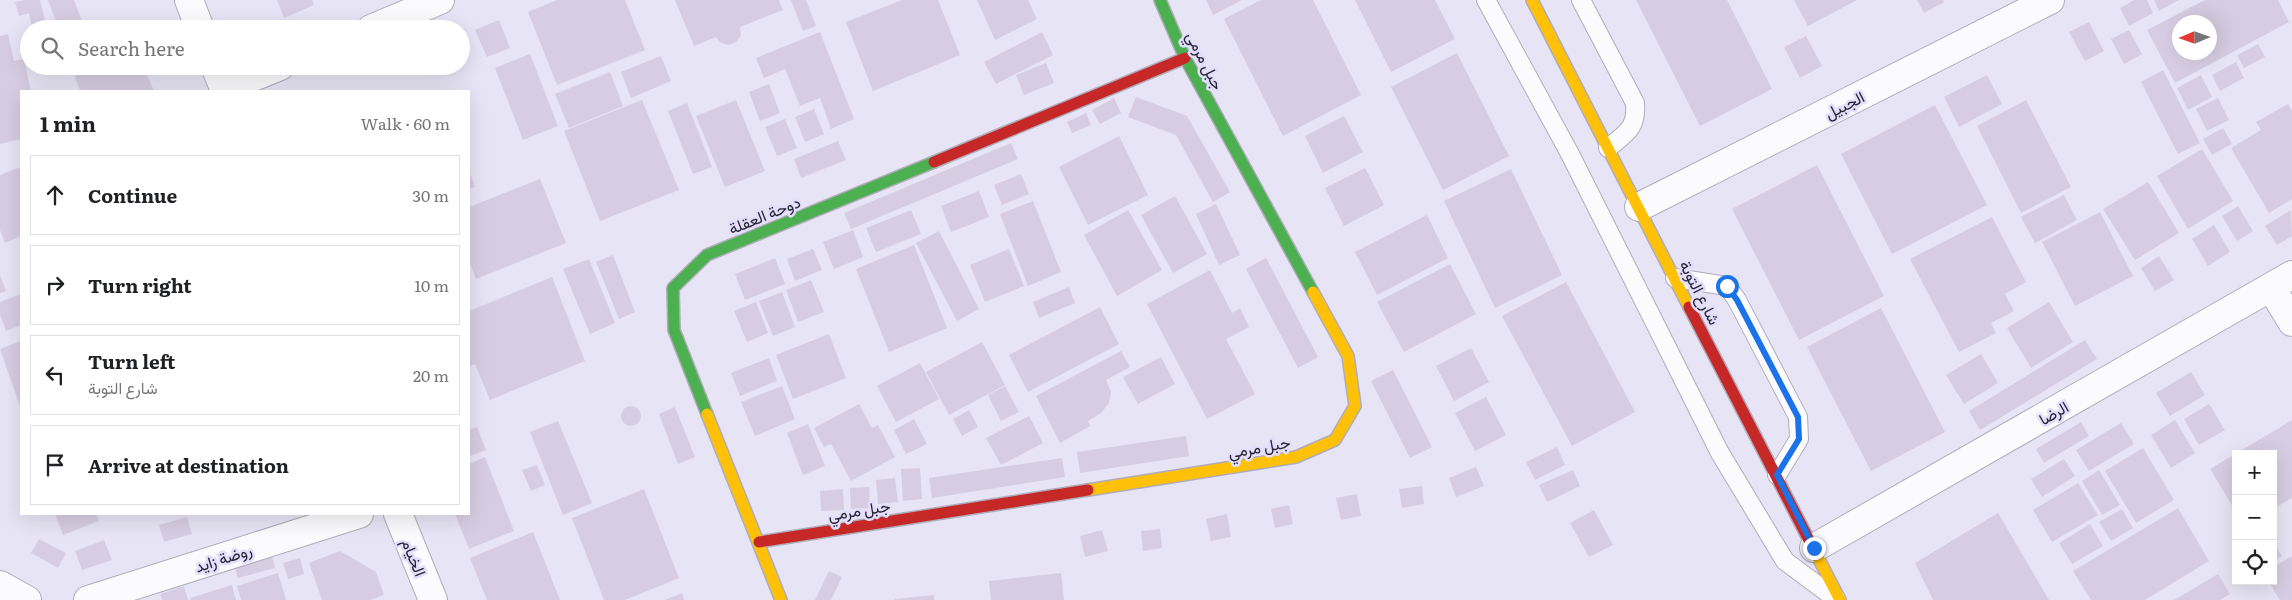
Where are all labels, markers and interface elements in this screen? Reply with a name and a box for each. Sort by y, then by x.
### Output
north arrow [2172,15,2217,60]
search box [20,20,470,75]
street label: جبل مرمي [1178,27,1231,95]
icon: search [38,34,66,62]
text: Search here [78,34,185,62]
street label: الجبيل [1820,84,1868,124]
text: 1 min [40,107,96,138]
text: Walk · 60 m [361,111,450,135]
icon: ahead [41,181,69,209]
text: Continue [88,181,177,209]
text: 30 m [412,183,449,207]
street label: دوحة العقلة [724,189,804,239]
street label: شارع التوبة [1674,256,1727,329]
icon: right [41,271,69,299]
text: Turn right [88,271,192,299]
text: 10 m [415,273,449,297]
route start [1716,275,1739,298]
text: Turn left [88,347,175,375]
icon: left [41,361,69,389]
text: 20 m [413,363,449,387]
text: شارع التوبة [88,375,158,399]
street label: الرضا [2034,394,2072,430]
street label: جبل مرمي [1226,429,1293,466]
map controls [2232,450,2277,585]
button: + [2232,450,2277,495]
icon: arrive [41,451,69,479]
text: Arrive at destination [88,451,289,479]
street label: جبل مرمي [826,492,893,529]
button: − [2232,495,2277,540]
street label: الخيام [397,535,433,579]
street label: روضة زايد [191,536,255,578]
route end [1803,537,1826,560]
button: locate [2232,540,2277,585]

